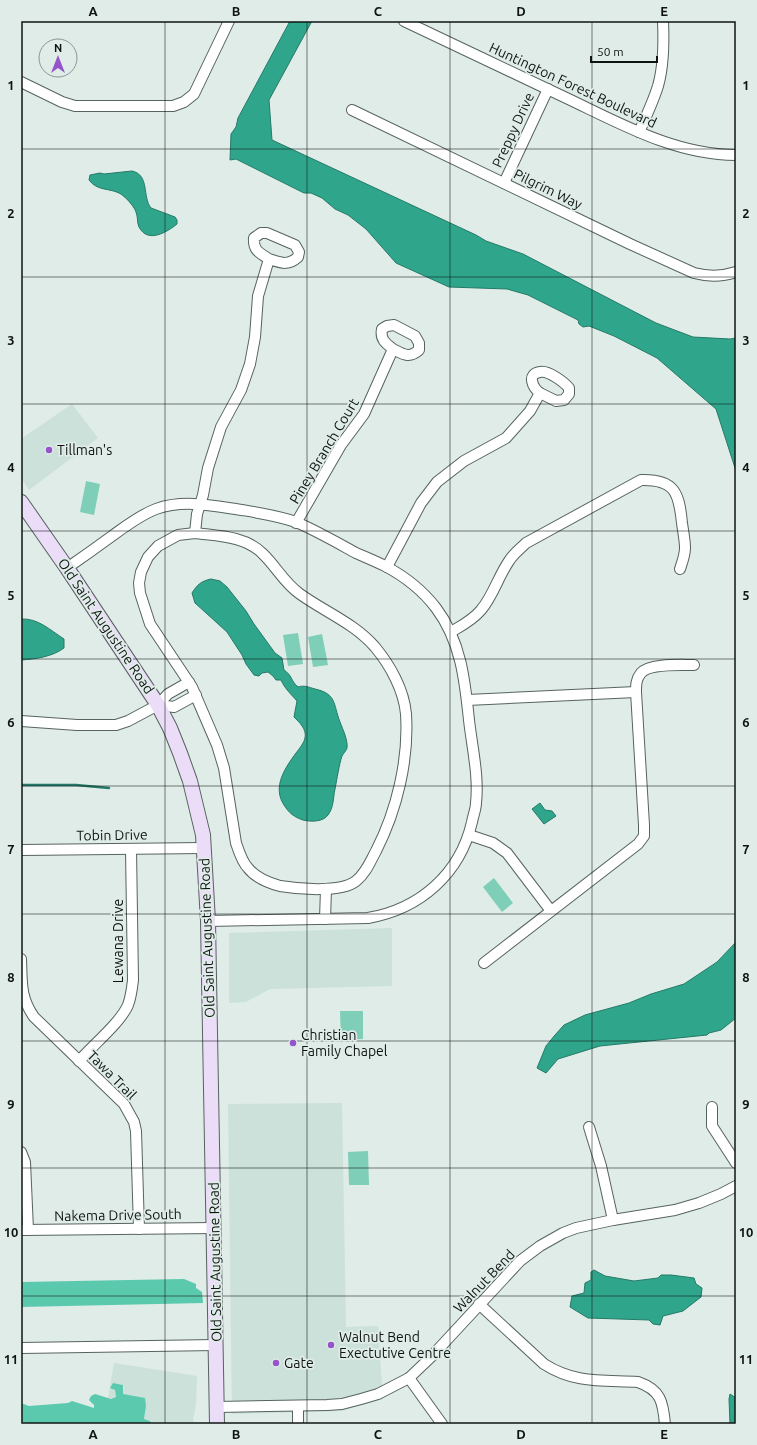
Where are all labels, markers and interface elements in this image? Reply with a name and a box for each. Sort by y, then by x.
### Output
text: A [88,4,98,18]
text: B [232,4,241,18]
text: C [374,4,383,18]
text: D [516,4,526,18]
text: E [660,4,668,18]
north arrow [38,38,78,78]
scale bar [591,38,657,64]
street label: Huntington Forest Boulevard [487,39,659,131]
text: N [54,42,62,54]
text: 50 m [597,45,624,58]
text: 1 [7,78,15,92]
text: 1 [742,78,750,92]
street label: Preppy Drive [489,90,537,170]
street label: Pilgrim Way [511,166,585,213]
text: 2 [7,206,15,220]
text: 2 [742,206,750,220]
text: 3 [7,333,15,347]
text: 3 [742,333,750,347]
street label: Piney Branch Court [286,395,362,507]
place label: Tillman's [57,442,112,458]
marker: Tillman's [44,445,54,455]
text: 4 [7,460,15,474]
text: 4 [742,460,750,474]
street label: Old Saint Augustine Road [55,555,157,697]
text: 5 [7,588,15,602]
text: 5 [742,588,750,602]
text: 6 [7,715,15,729]
text: 6 [742,715,750,729]
street label: Tobin Drive [76,826,148,844]
text: 7 [7,842,15,856]
text: 7 [742,842,750,856]
street label: Old Saint Augustine Road [196,858,218,1018]
street label: Lewana Drive [110,899,126,983]
text: 8 [7,970,15,984]
text: 8 [742,970,750,984]
place label: Christian Family Chapel [301,1027,388,1059]
marker: Christian Family Chapel [288,1038,298,1048]
street label: Tawa Trail [84,1047,140,1103]
text: 9 [7,1097,15,1111]
text: 9 [742,1097,750,1111]
street label: Old Saint Augustine Road [206,1182,224,1342]
street label: Nakema Drive South [54,1206,182,1224]
text: 10 [4,1225,18,1239]
text: 10 [739,1225,753,1239]
street label: Walnut Bend [450,1246,518,1316]
place label: Walnut Bend Exectutive Centre [339,1329,451,1361]
marker: Walnut Bend Exectutive Centre [326,1340,336,1350]
text: 11 [4,1352,18,1366]
text: 11 [739,1352,753,1366]
place label: Gate [284,1355,314,1371]
marker: Gate [271,1358,281,1368]
text: A [88,1427,98,1441]
text: B [232,1427,241,1441]
text: C [374,1427,383,1441]
text: D [516,1427,526,1441]
text: E [660,1427,668,1441]

